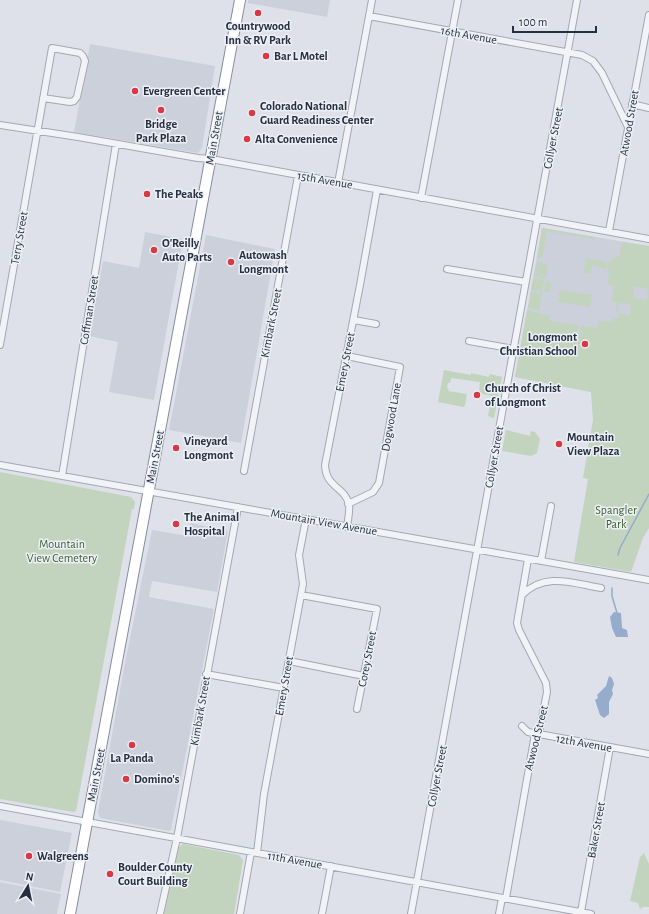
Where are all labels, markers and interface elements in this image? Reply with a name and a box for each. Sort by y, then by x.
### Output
marker: Countrywood Inn & RV Park [253,8,263,18]
scale bar [513,8,596,34]
text: 100 m [519,16,547,28]
place label: Countrywood Inn & RV Park [225,20,291,46]
street label: 16th Avenue [440,24,498,46]
place label: Bar L Motel [274,50,328,62]
marker: Bar L Motel [261,51,271,61]
place label: Evergreen Center [143,85,226,97]
marker: Evergreen Center [130,86,140,96]
street label: Atwood Street [617,89,641,157]
place label: Colorado National Guard Readiness Center [260,100,375,126]
marker: Bridge Park Plaza [156,105,166,115]
street label: Collyer Street [541,106,566,170]
marker: Colorado National Guard Readiness Center [247,108,257,118]
street label: Main Street [203,110,225,166]
place label: Bridge Park Plaza [136,118,186,144]
place label: Alta Convenience [255,133,338,145]
marker: Alta Convenience [242,134,252,144]
street label: 15th Avenue [296,169,354,191]
place label: The Peaks [155,188,204,200]
marker: The Peaks [142,189,152,199]
street label: Terry Street [8,210,31,266]
place label: O'Reilly Auto Parts [162,237,212,263]
marker: O'Reilly Auto Parts [149,245,159,255]
place label: Autowash Longmont [239,249,288,275]
marker: Autowash Longmont [226,257,236,267]
street label: Coffman Street [78,274,100,346]
street label: Kimbark Street [258,287,284,359]
street label: Emery Street [333,331,358,393]
place label: Longmont Christian School [500,331,577,357]
marker: Longmont Christian School [580,339,590,349]
street label: Dogwood Lane [379,382,403,452]
place label: Church of Christ of Longmont [485,382,561,408]
marker: Church of Christ of Longmont [472,390,482,400]
street label: Collyer Street [483,425,506,489]
street label: Main Street [144,429,166,485]
place label: Mountain View Plaza [567,431,620,457]
place label: Vineyard Longmont [184,435,233,461]
marker: Mountain View Plaza [554,439,564,449]
marker: Vineyard Longmont [171,443,181,453]
park label: Spangler Park [595,504,637,530]
street label: Mountain View Avenue [270,507,378,537]
place label: The Animal Hospital [184,511,239,537]
marker: The Animal Hospital [171,519,181,529]
park label: Mountain View Cemetery [27,538,97,565]
street label: Corey Street [356,630,379,688]
street label: Emery Street [273,655,296,717]
street label: Kimbark Street [188,675,212,747]
street label: Atwood Street [522,704,550,772]
street label: 12th Avenue [555,732,613,754]
marker: La Panda [127,740,137,750]
street label: Collyer Street [425,744,450,808]
street label: Main Street [85,747,107,803]
place label: La Panda [110,752,154,764]
place label: Domino's [134,773,180,785]
marker: Domino's [121,774,131,784]
street label: Baker Street [585,801,607,859]
street label: 11th Avenue [267,849,323,871]
place label: Walgreens [37,850,89,862]
marker: Walgreens [24,851,34,861]
place label: Boulder County Court Building [118,861,193,887]
north arrow [8,866,48,906]
marker: Boulder County Court Building [105,869,115,879]
text: N [25,871,34,883]

